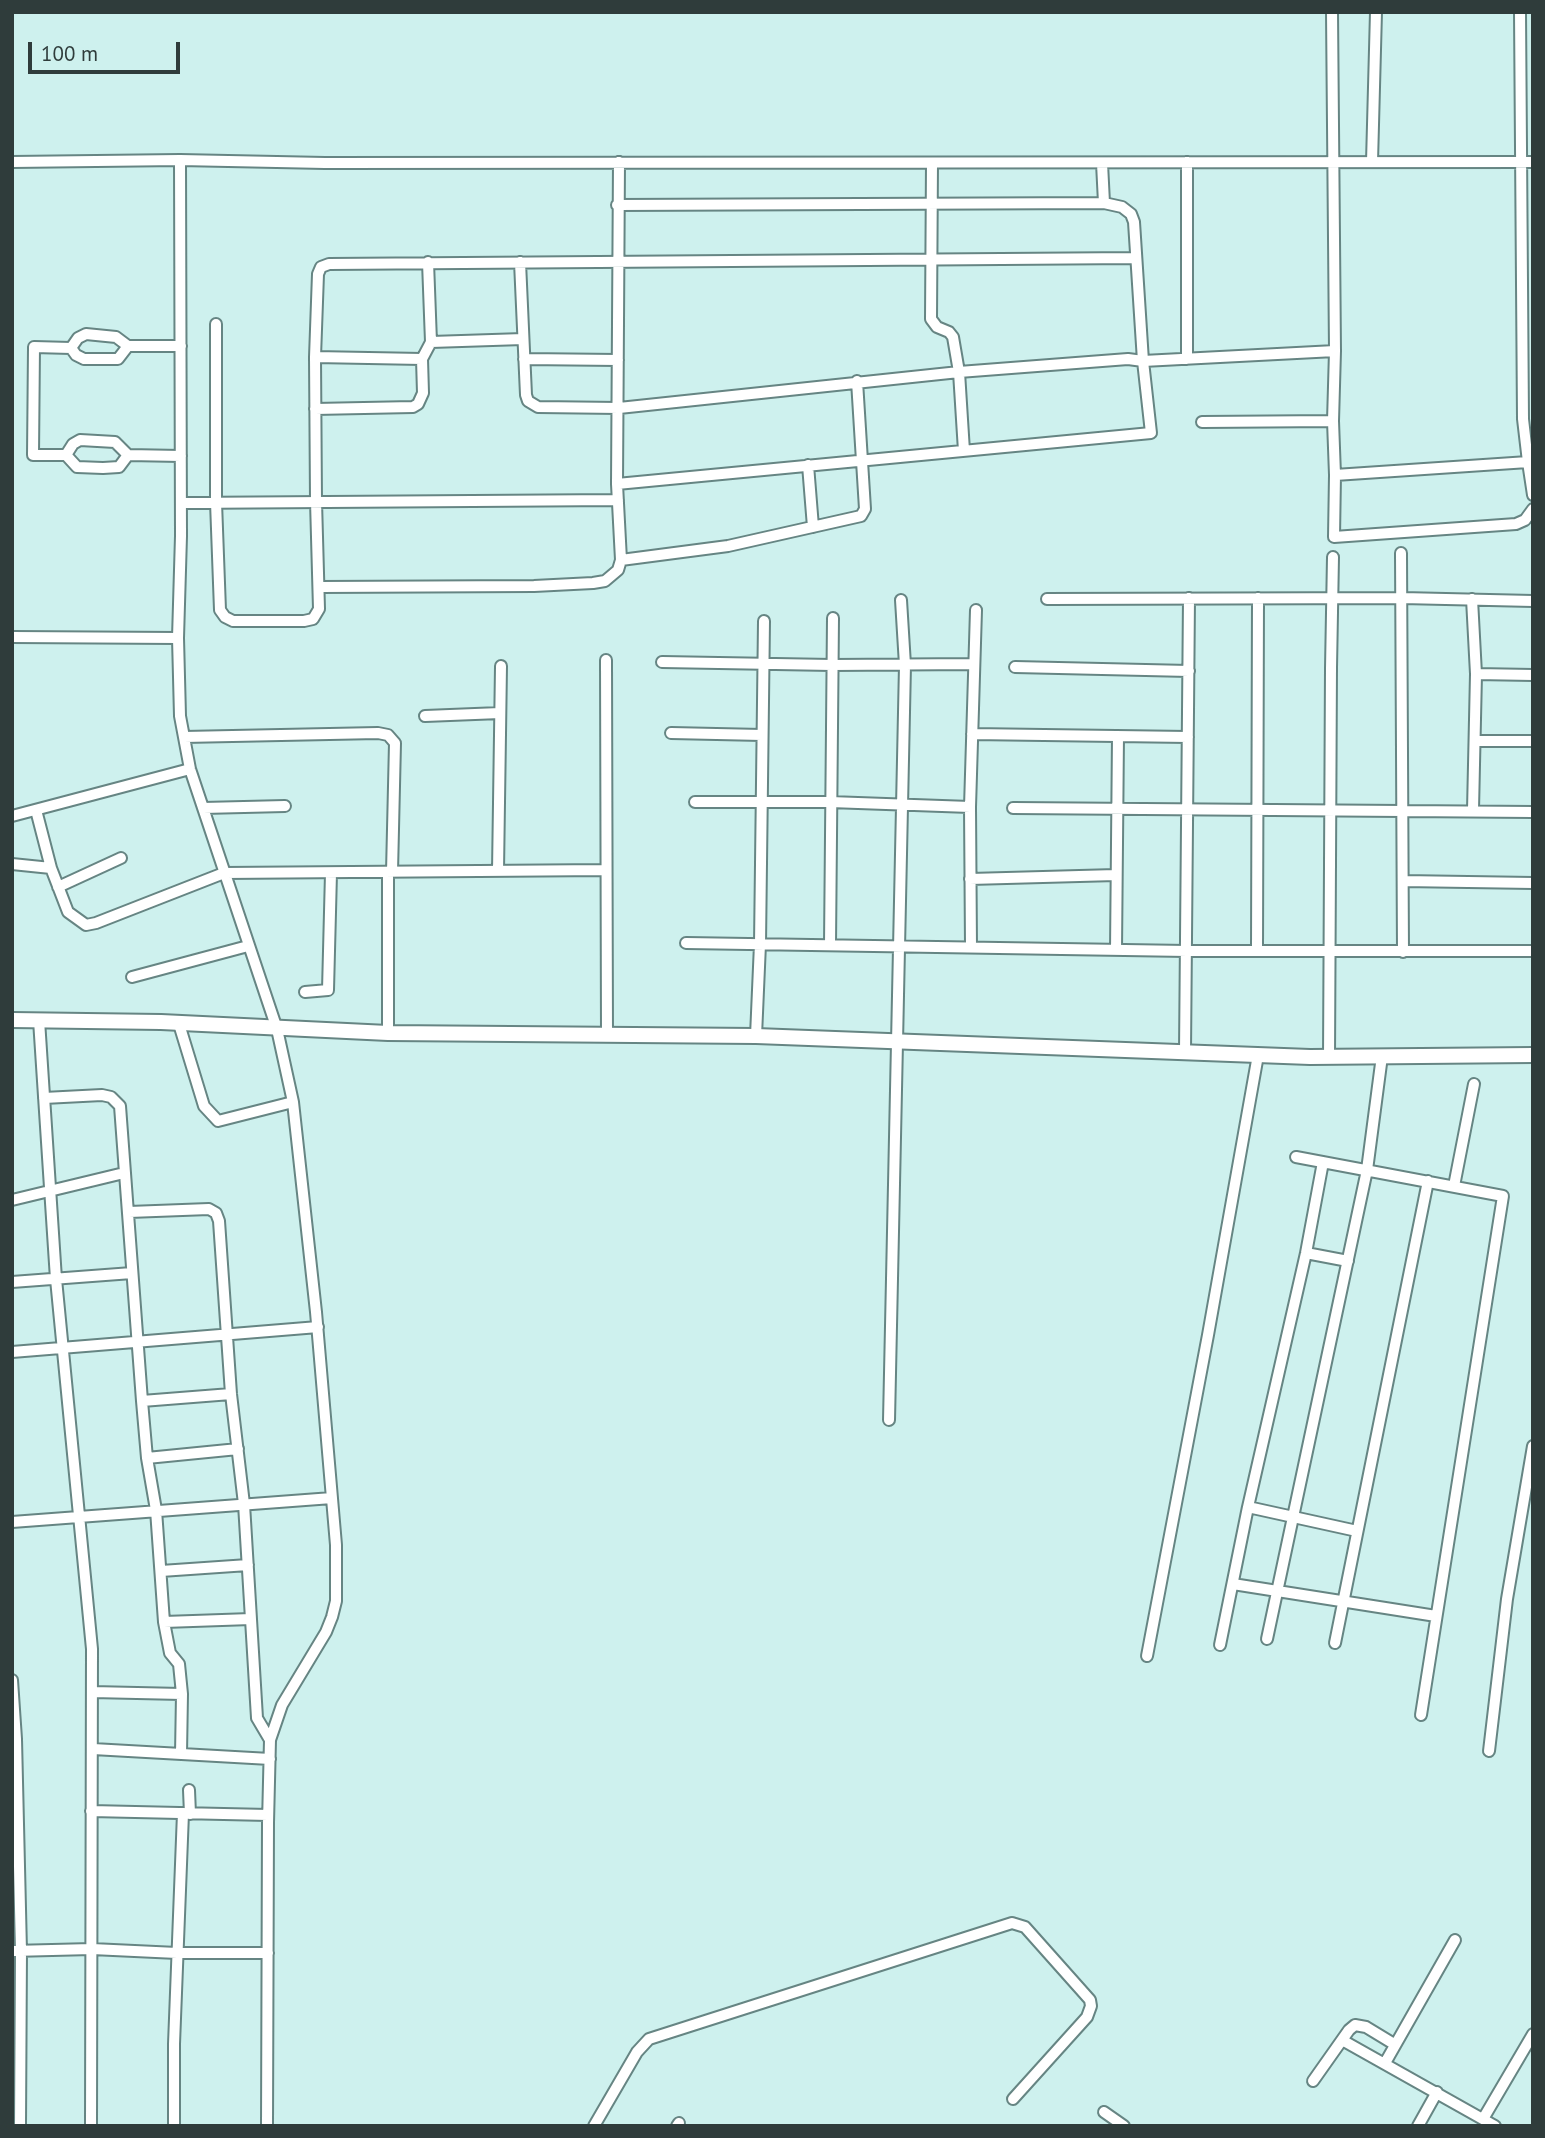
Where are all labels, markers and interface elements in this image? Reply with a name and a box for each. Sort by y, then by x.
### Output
scale bar [32,28,184,72]
text: 100 m [41,40,98,67]

